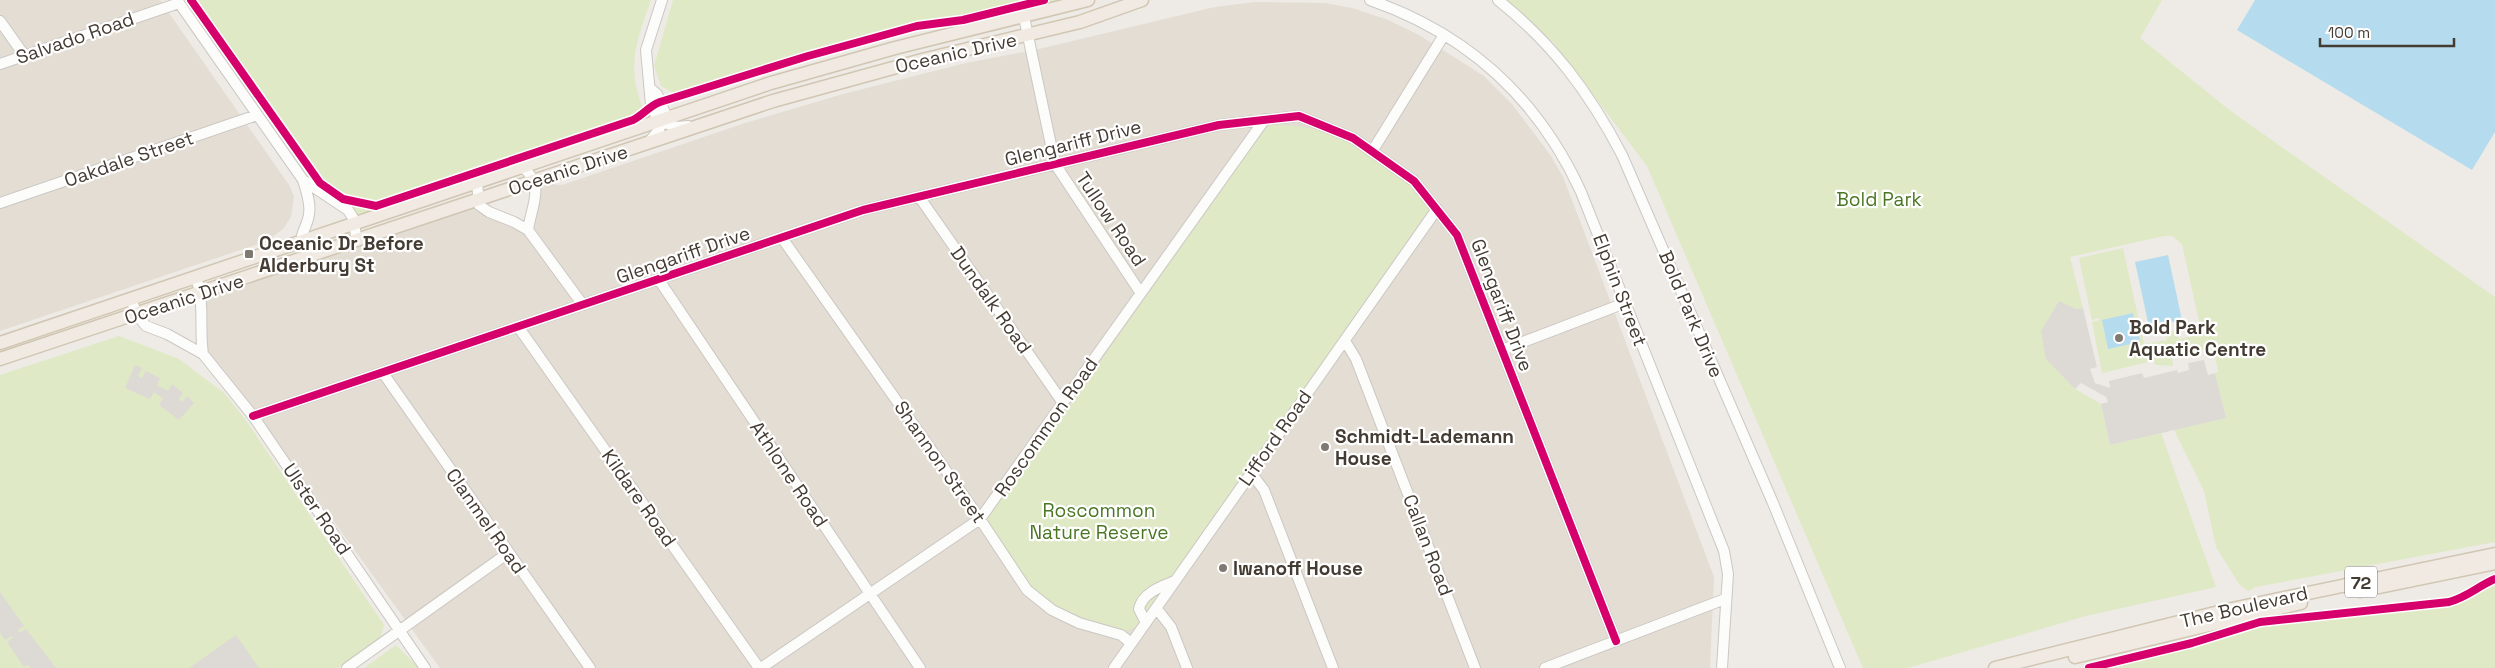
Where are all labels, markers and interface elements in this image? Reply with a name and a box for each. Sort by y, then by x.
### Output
street label: Salvado Road [13,6,137,70]
scale bar [2320,15,2454,47]
text: 100 m [2328,23,2370,42]
street label: Oceanic Drive [893,27,1019,79]
street label: Glengariff Drive [1002,114,1144,172]
street label: Oakdale Street [61,125,197,193]
street label: Oceanic Drive [505,139,631,201]
street label: Tullow Road [1070,167,1152,271]
park label: Bold Park [1836,187,1922,212]
street label: Glengariff Drive [613,220,753,290]
street label: Elphin Street [1587,230,1653,350]
place label: Oceanic Dr Before Alderbury St [259,231,424,278]
street label: Glengariff Drive [1465,235,1539,375]
street label: Dundalk Road [945,241,1037,359]
street label: Bold Park Drive [1653,247,1729,381]
marker: Oceanic Dr Before Alderbury St [243,248,255,260]
street label: Oceanic Drive [121,268,247,330]
place label: Bold Park Aquatic Centre [2129,315,2266,362]
marker: Bold Park Aquatic Centre [2113,332,2125,344]
street label: Roscommon Road [989,352,1103,502]
street label: Lifford Road [1233,385,1317,491]
street label: Shannon Street [889,396,991,528]
street label: Athlone Road [744,416,834,532]
place label: Schmidt-Lademann House [1335,424,1514,471]
marker: Schmidt-Lademann House [1319,441,1331,453]
street label: Kildare Road [596,444,682,552]
street label: Ulster Road [277,458,357,560]
street label: Clanmel Road [440,463,532,579]
street label: Callan Road [1397,491,1459,599]
park label: Roscommon Nature Reserve [1029,498,1169,545]
place label: Iwanoff House [1233,556,1363,581]
marker: Iwanoff House [1217,562,1229,574]
road number: 72 [2345,566,2377,598]
street label: The Boulevard [2178,580,2310,634]

